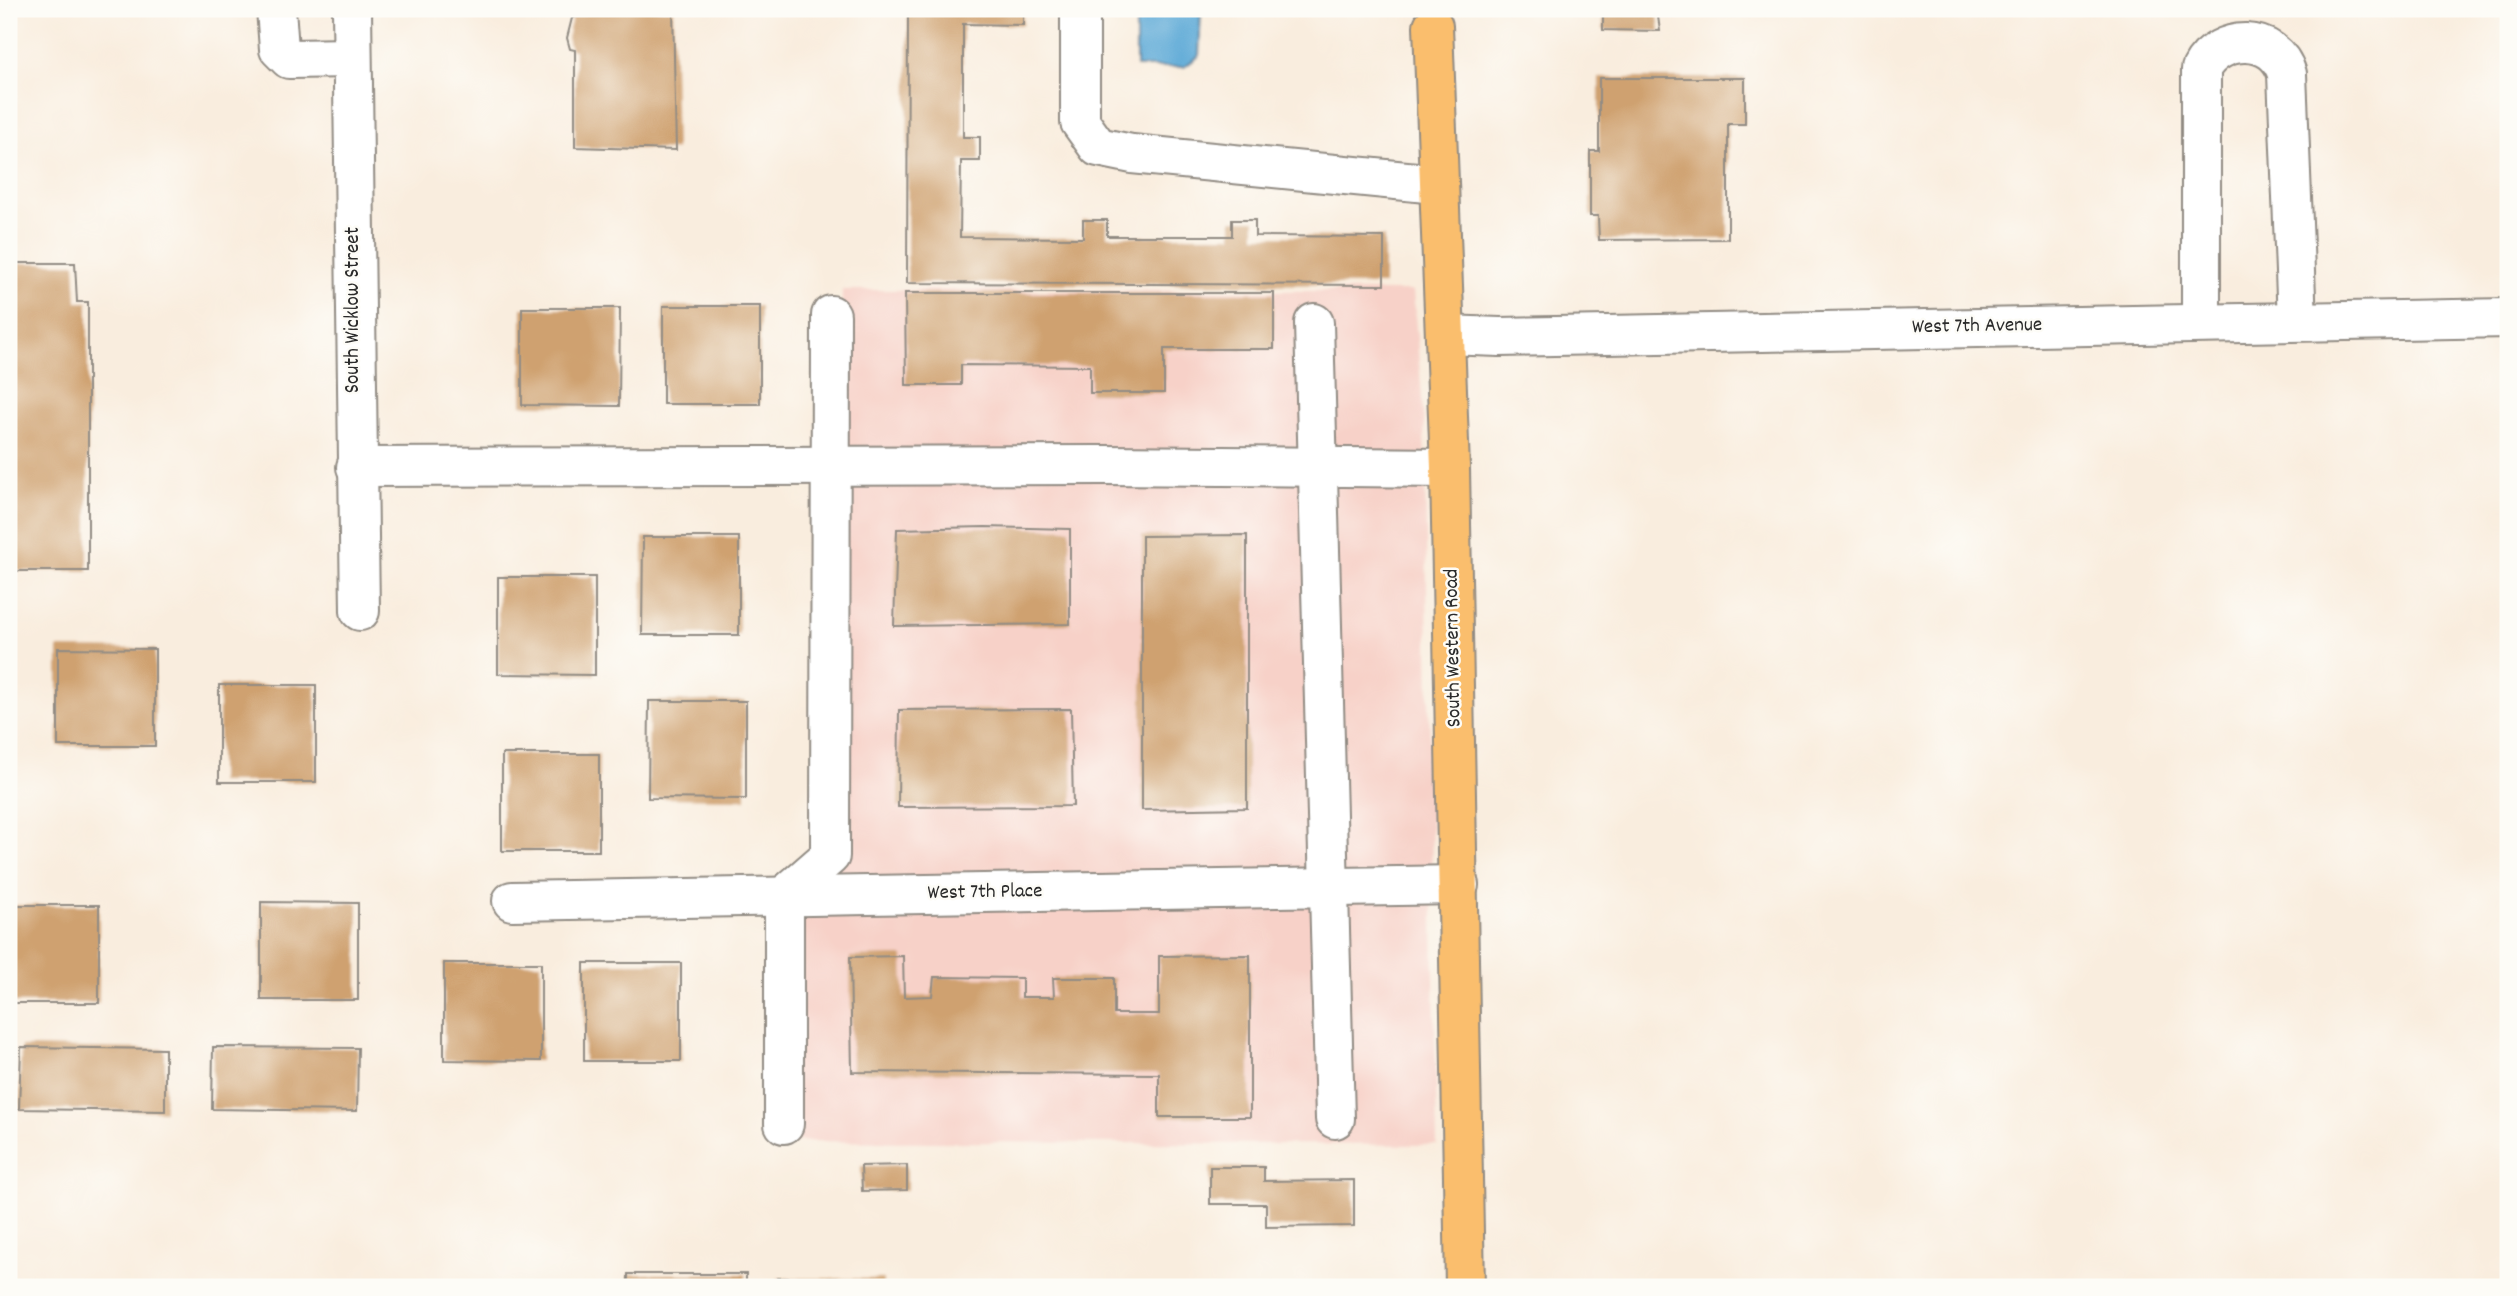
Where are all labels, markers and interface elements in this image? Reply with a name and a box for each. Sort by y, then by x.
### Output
street label: South Wicklow Street [339,227,369,393]
street label: West 7th Avenue [1912,311,2042,343]
street label: South Western Road [1438,568,1470,728]
street label: West 7th Place [927,877,1043,909]

